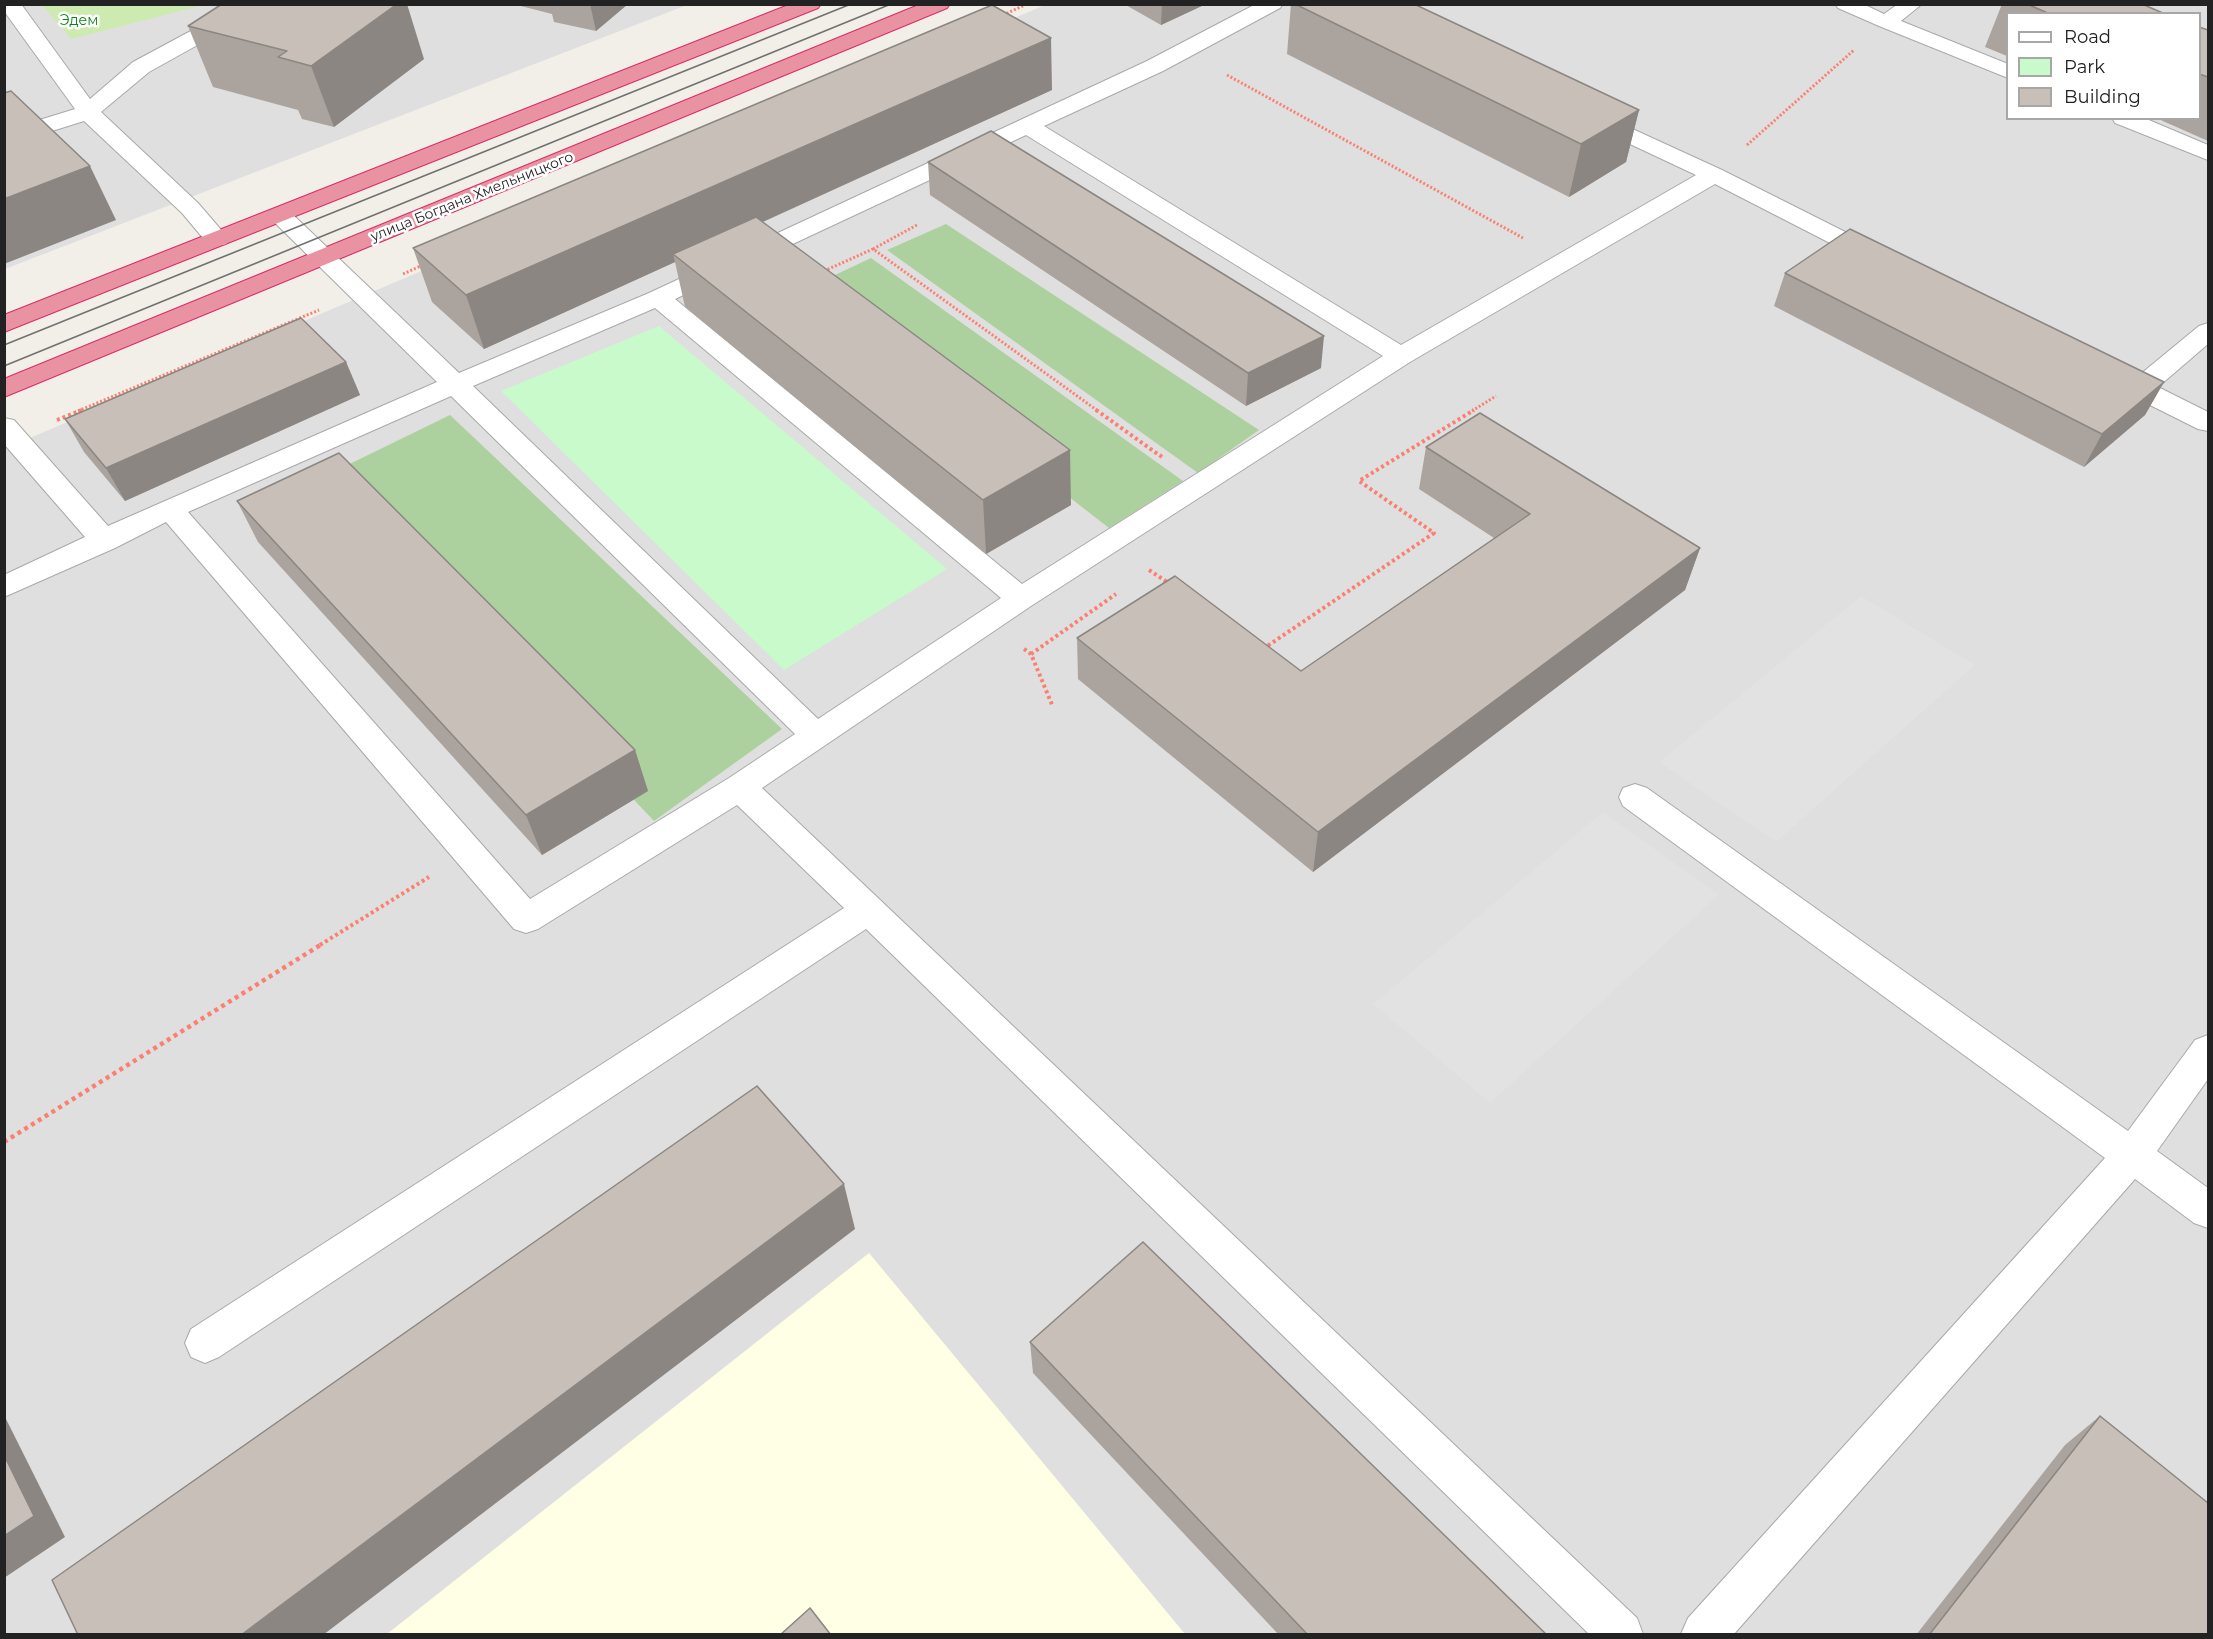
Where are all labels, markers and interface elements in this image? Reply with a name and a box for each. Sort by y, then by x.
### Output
legend [2006,12,2201,120]
park label: Эдем [60,13,98,29]
text: Road [2064,26,2111,48]
text: Park [2064,56,2105,78]
text: Building [2064,86,2141,108]
street label: улица Богдана Хмельницкого [368,149,576,245]

